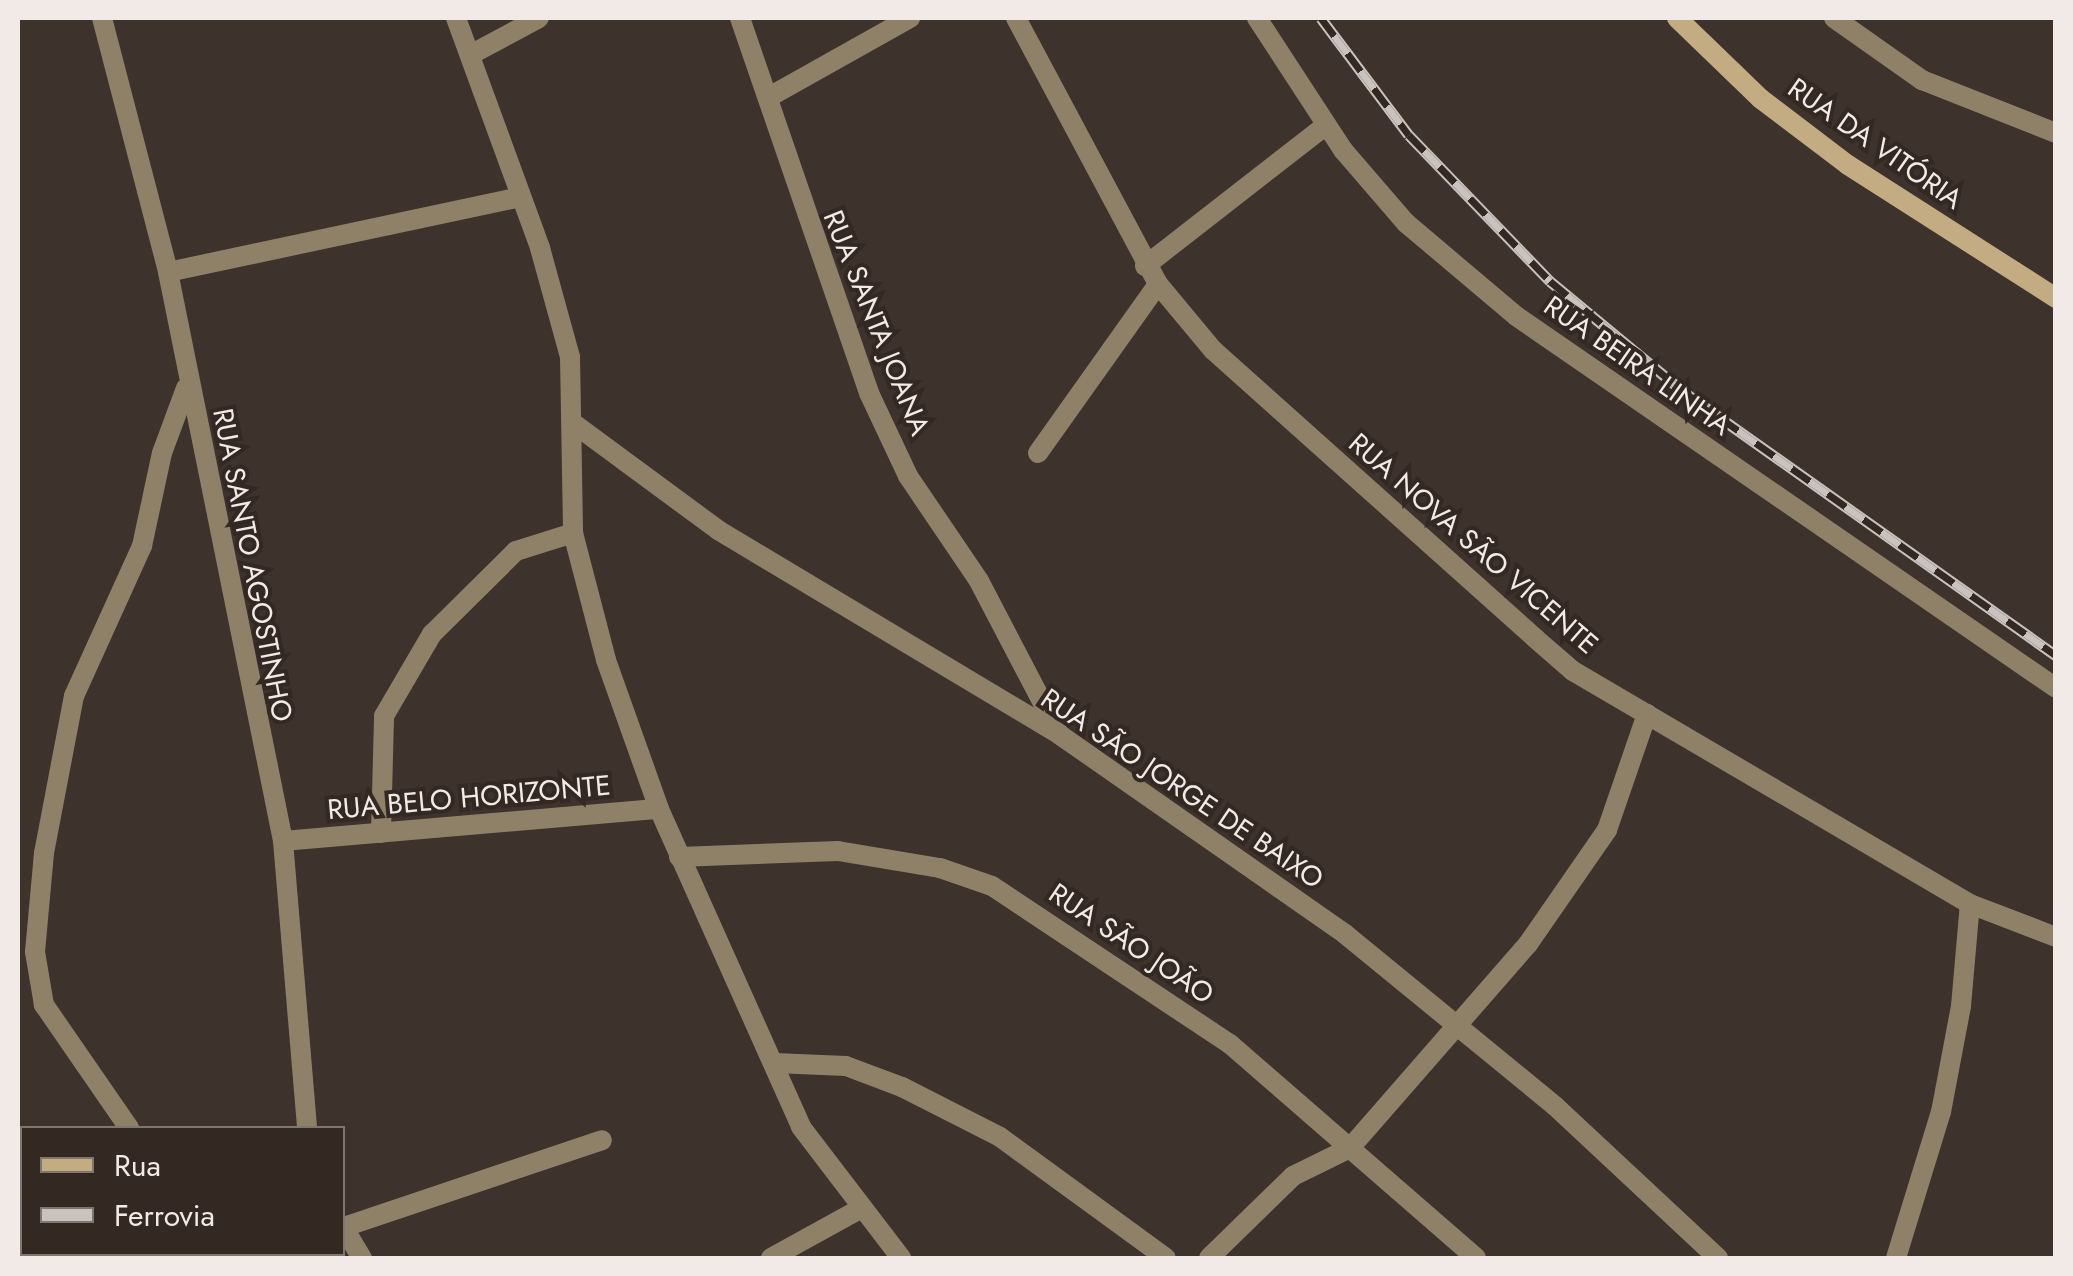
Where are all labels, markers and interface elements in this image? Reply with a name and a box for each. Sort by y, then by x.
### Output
street label: RUA DA VITÓRIA [1781,71,1969,217]
street label: RUA SANTA JOANA [816,206,936,440]
street label: RUA BEIRA LINHA [1537,289,1737,443]
street label: RUA SANTO AGOSTINHO [205,406,299,724]
street label: RUA NOVA SÃO VICENTE [1342,427,1604,661]
street label: RUA SÃO JORGE DE BAIXO [1034,682,1330,896]
street label: RUA BELO HORIZONTE [326,769,612,827]
street label: RUA SÃO JOÃO [1042,877,1220,1011]
legend [20,1126,345,1256]
text: Rua [114,1144,161,1187]
text: Ferrovia [114,1194,215,1237]

